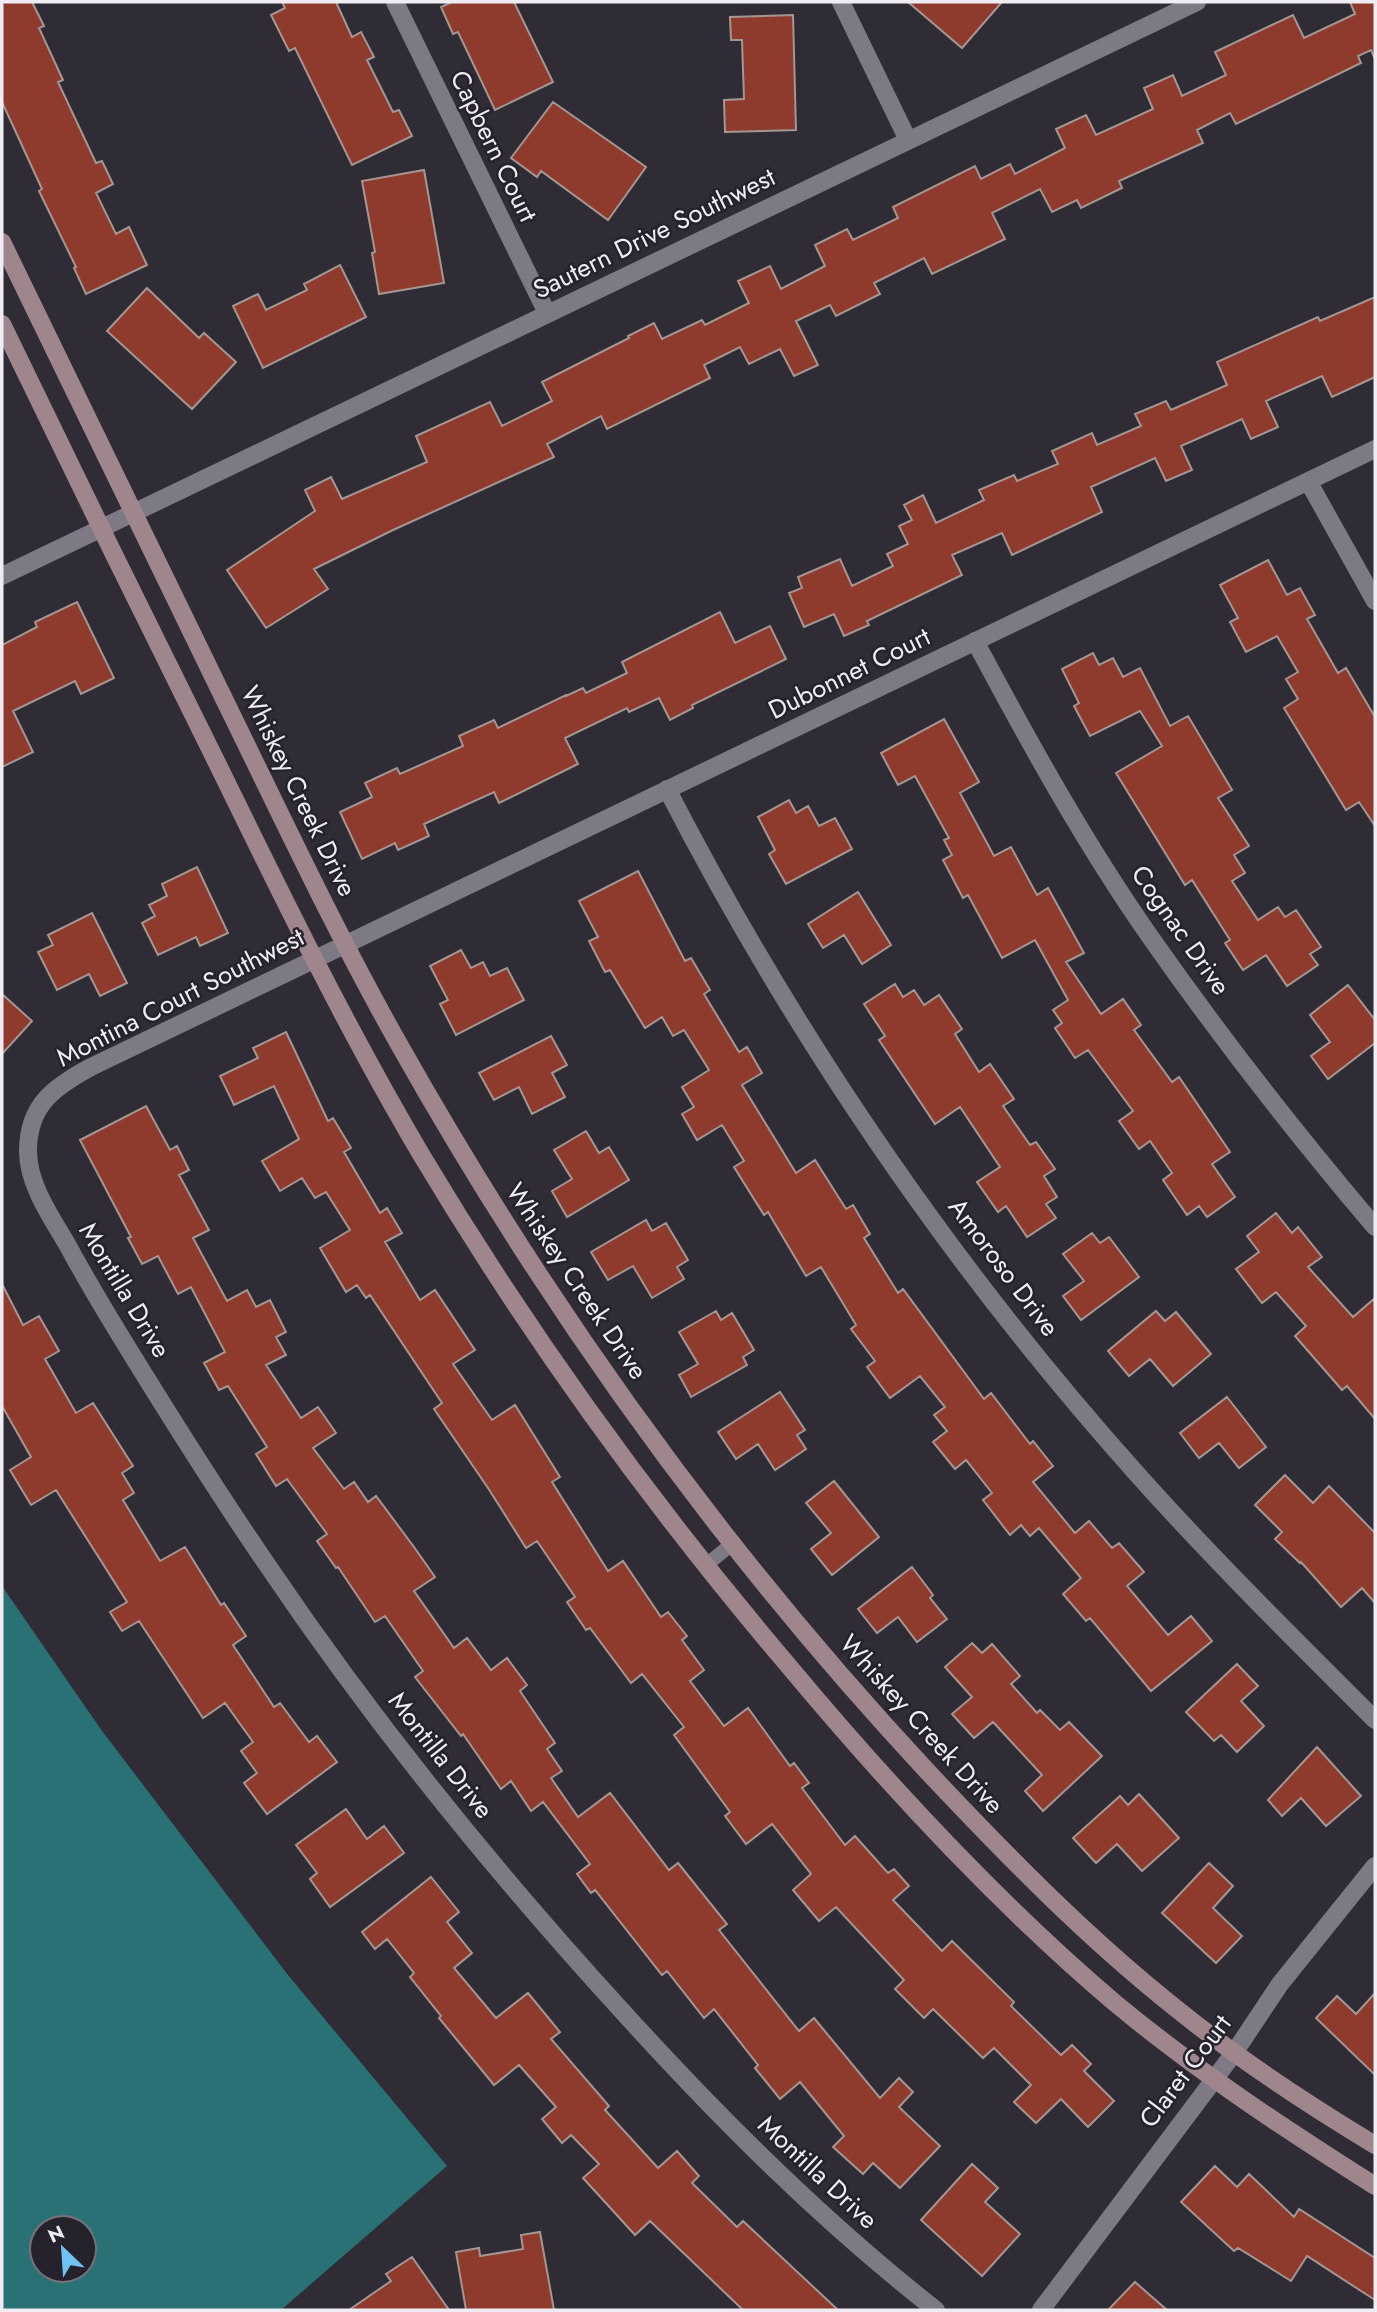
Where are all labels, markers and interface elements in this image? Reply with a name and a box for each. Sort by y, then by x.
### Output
street label: Capbern Court [441,64,547,229]
street label: Sautern Drive Southwest [526,157,782,308]
street label: Dubonnet Court [762,617,937,729]
street label: Whiskey Creek Drive [231,679,367,903]
street label: Cognac Drive [1122,857,1240,1003]
street label: Montina Court Southwest [49,918,311,1076]
street label: Whiskey Creek Drive [497,1175,657,1387]
street label: Amoroso Drive [939,1190,1069,1344]
street label: Montilla Drive [70,1215,180,1365]
street label: Whiskey Creek Drive [831,1626,1013,1822]
street label: Montilla Drive [379,1683,503,1827]
street label: Claret Court [1130,2006,1241,2136]
street label: Montilla Drive [749,2106,887,2238]
north arrow [28,2214,98,2284]
text: N [43,2219,69,2249]

